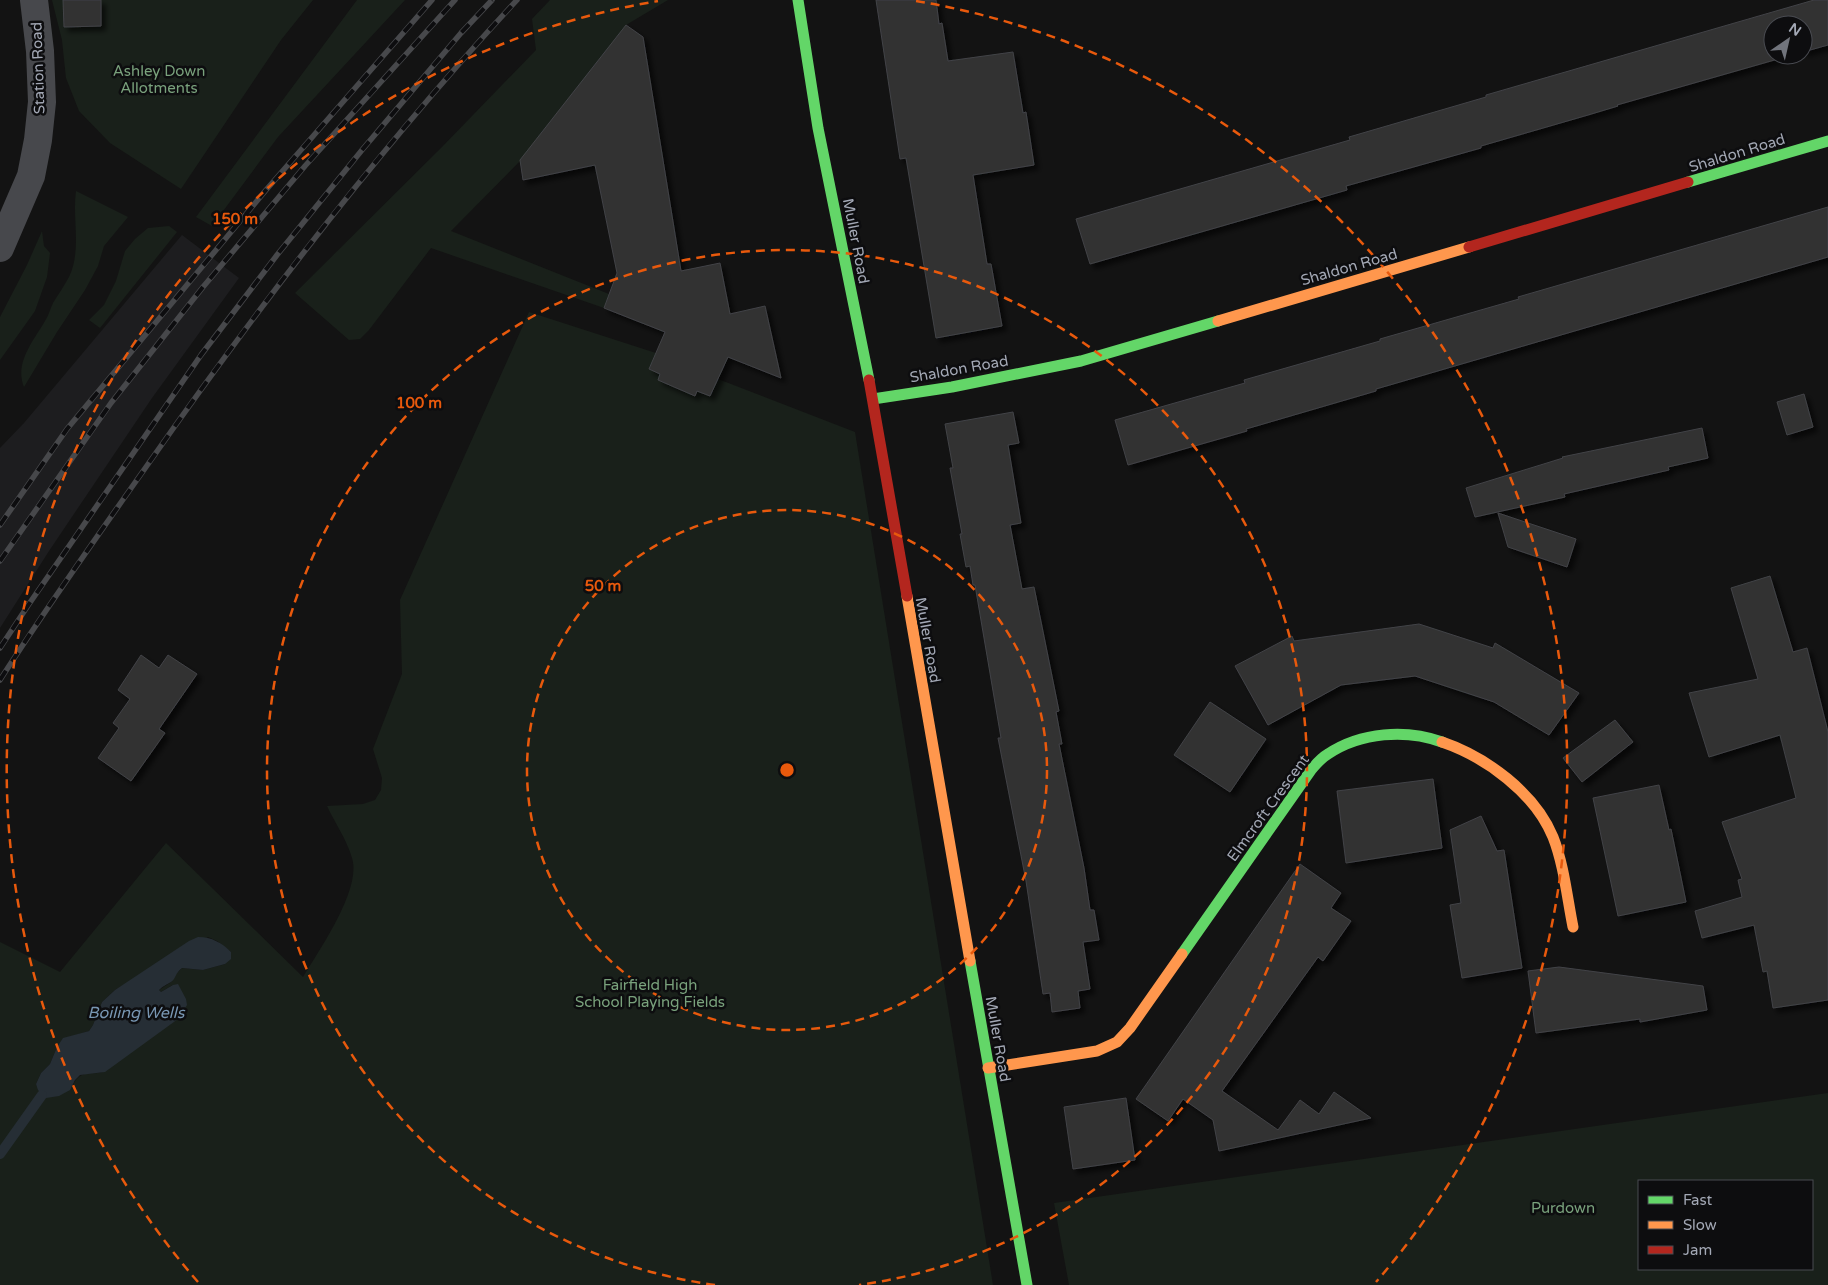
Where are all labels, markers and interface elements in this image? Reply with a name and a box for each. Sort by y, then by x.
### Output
north arrow [1763,15,1813,65]
text: N [1786,19,1804,40]
street label: Station Road [27,22,49,114]
park label: Ashley Down Allotments [113,62,205,97]
street label: Shaldon Road [1687,130,1787,176]
street label: Muller Road [839,197,873,285]
text: 150 m [212,210,258,228]
street label: Shaldon Road [1299,245,1399,289]
street label: Shaldon Road [908,351,1010,387]
text: 100 m [396,394,442,412]
text: 50 m [585,577,621,595]
street label: Muller Road [912,596,944,684]
street label: Elmcroft Crescent [1223,751,1313,865]
centre of rings [778,761,796,779]
park label: Fairfield High School Playing Fields [575,976,725,1011]
street label: Muller Road [982,995,1014,1083]
water label: Boiling Wells [88,1003,186,1023]
legend [1638,1180,1813,1270]
text: Fast [1683,1191,1713,1209]
park label: Purdown [1531,1199,1595,1217]
text: Slow [1683,1216,1717,1234]
text: Jam [1683,1241,1712,1259]

